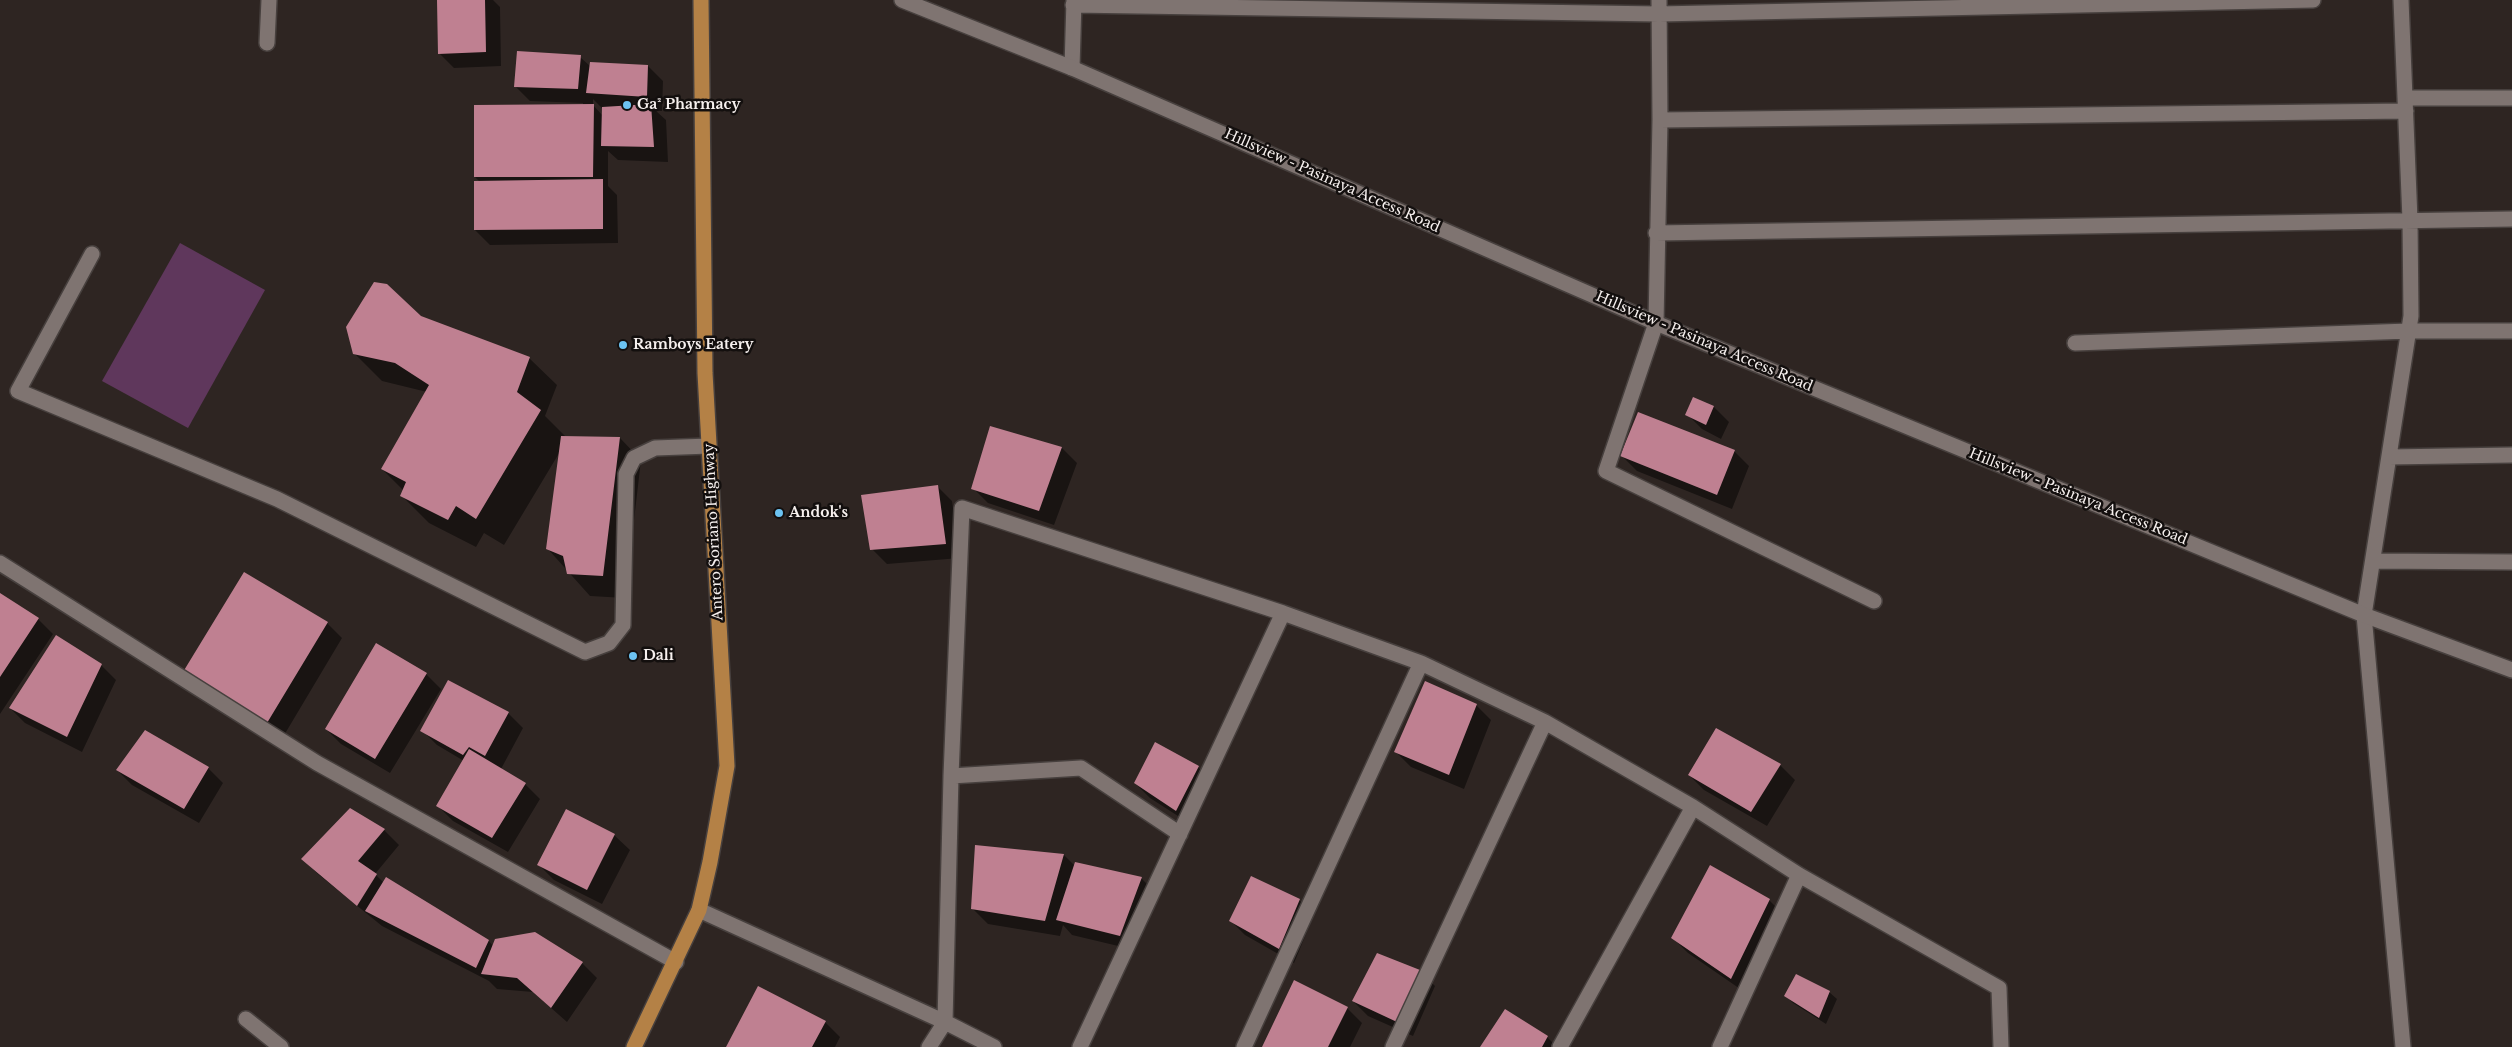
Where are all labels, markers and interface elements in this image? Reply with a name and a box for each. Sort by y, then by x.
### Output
place label: Ga² Pharmacy [637,97,741,113]
marker: Ga² Pharmacy [621,99,633,111]
street label: Hillsview - Pasinaya Access Road [1222,126,1442,236]
street label: Hillsview - Pasinaya Access Road [1593,289,1815,395]
place label: Ramboys Eatery [633,337,754,353]
marker: Ramboys Eatery [617,339,629,351]
street label: Antero Soriano Highway [701,443,727,621]
street label: Hillsview - Pasinaya Access Road [1966,445,2190,549]
place label: Andok's [789,505,848,521]
marker: Andok's [773,507,785,519]
place label: Dali [643,648,674,664]
marker: Dali [627,650,639,662]

